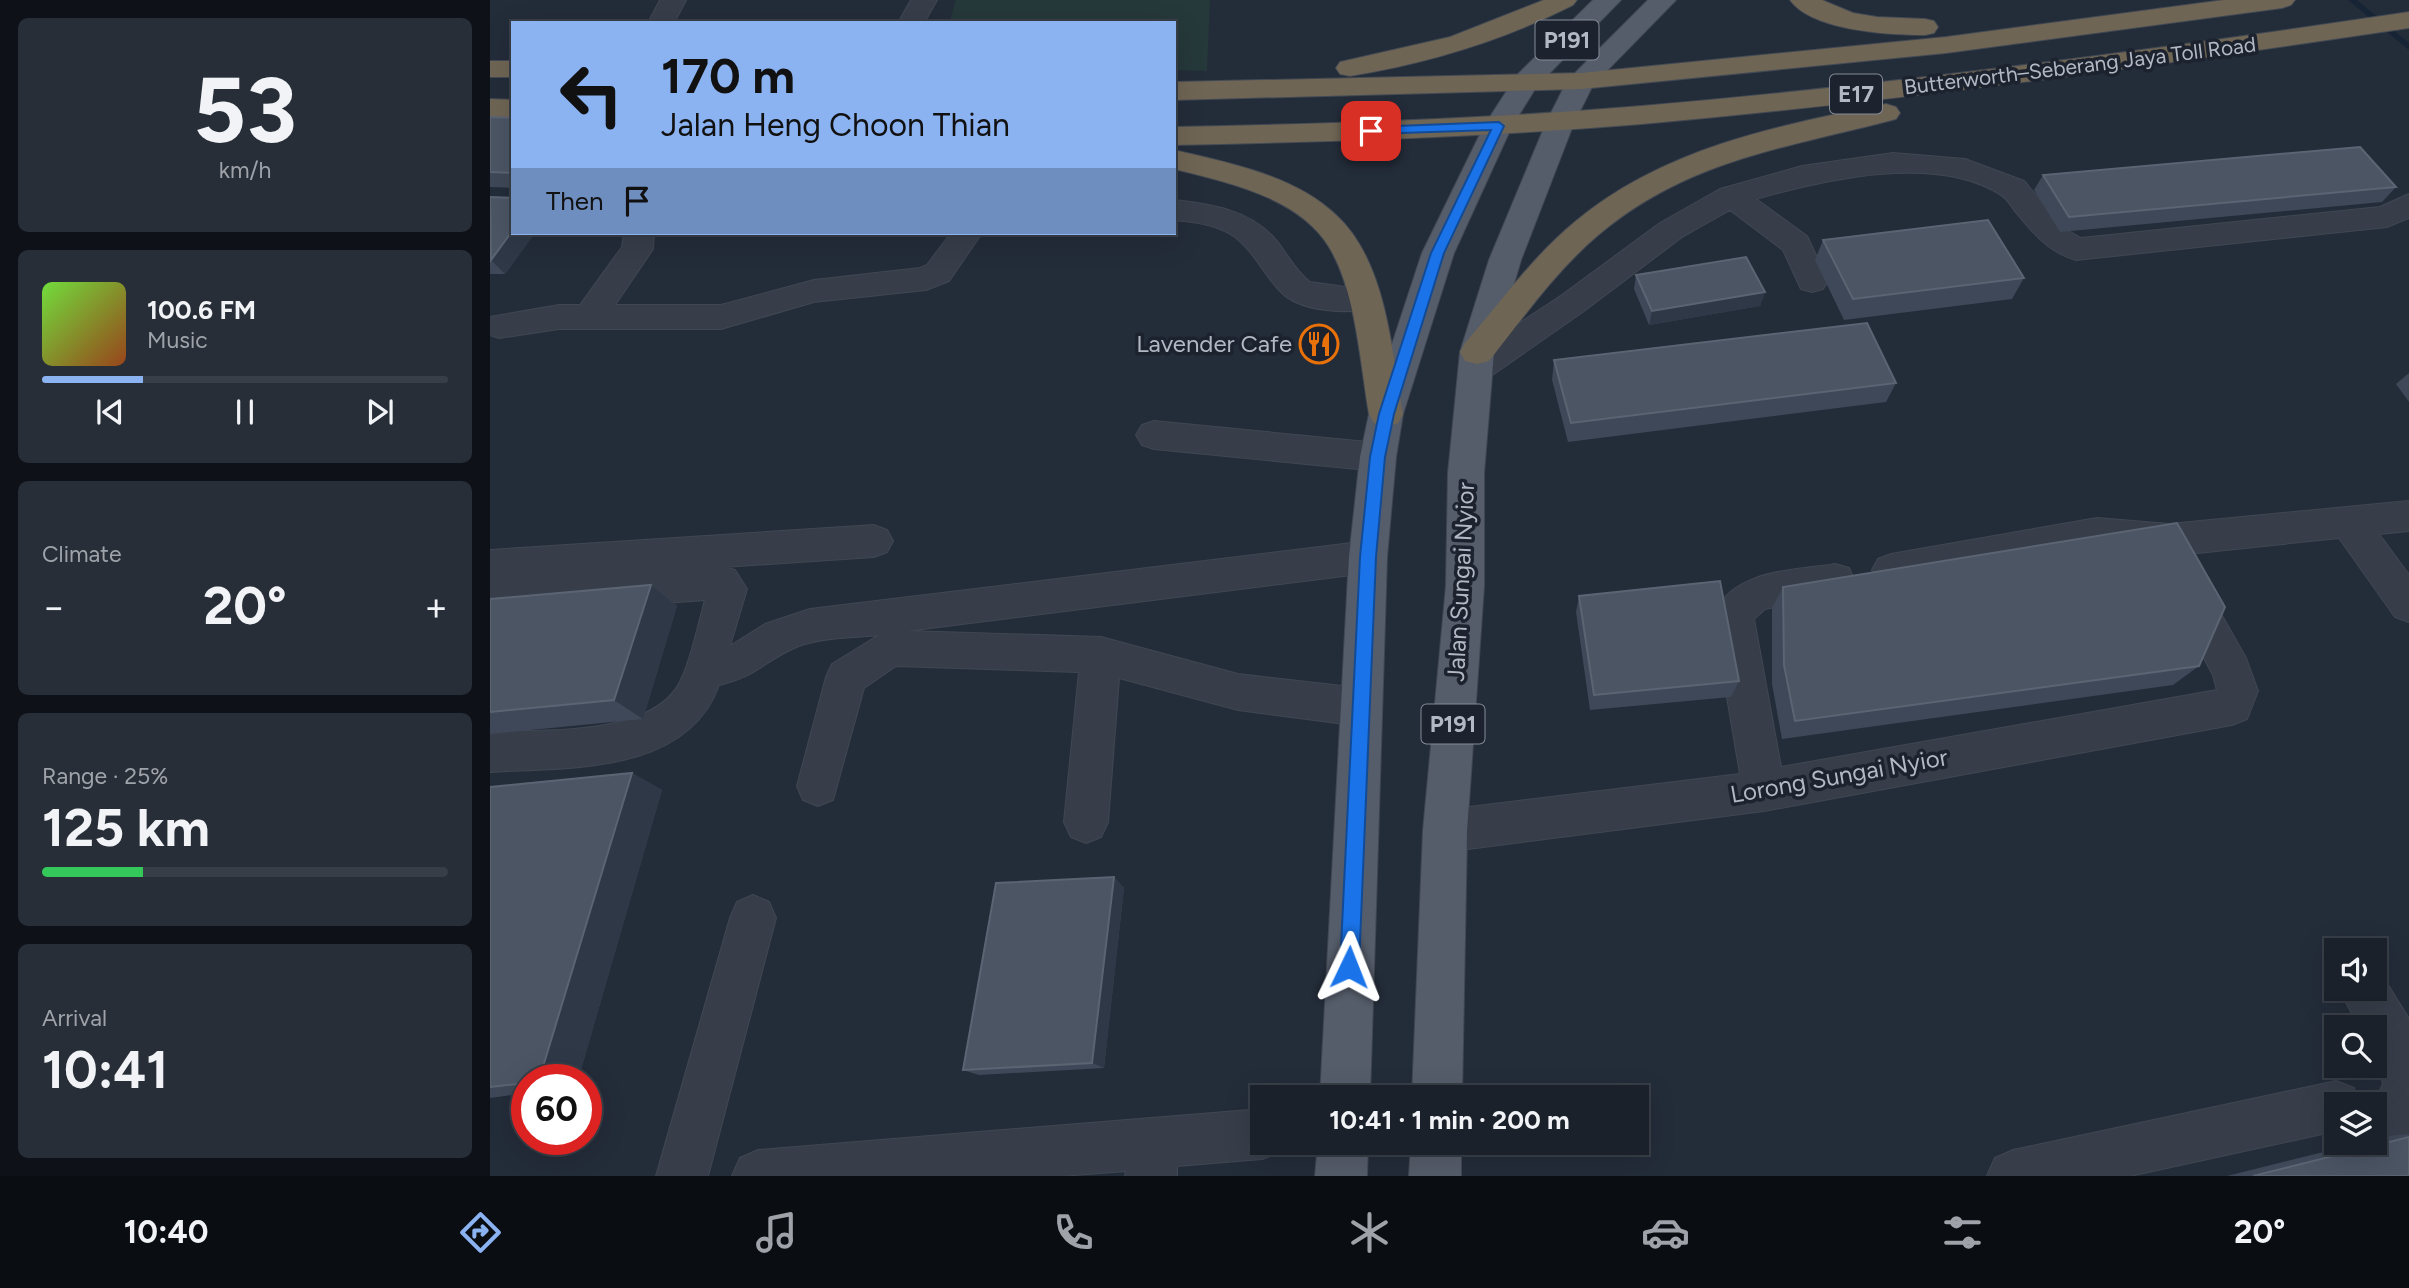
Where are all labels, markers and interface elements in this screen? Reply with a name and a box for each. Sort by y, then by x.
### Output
road number: P191 [1536,20,1598,60]
street label: Butterworth–Seberang Jaya Toll Road [1903,32,2257,99]
text: 170 m [661,46,795,105]
icon: left [546,49,637,140]
text: 53 [193,56,297,165]
road number: E17 [1830,74,1882,114]
pin [1341,101,1401,161]
text: Jalan Heng Choon Thian [661,106,1010,144]
icon: arrive [1352,112,1390,150]
text: km/h [219,156,271,184]
icon: arrive [618,182,656,220]
text: Then [546,185,604,217]
text: 100.6 FM [147,294,256,326]
restaurant icon: Lavender Cafe [1298,323,1340,365]
text: Music [147,326,208,354]
place label: Lavender Cafe [1136,329,1292,358]
icon: previous [91,393,129,431]
icon: pause [226,393,264,431]
icon: next [361,393,399,431]
street label: Jalan Sungai Nyior [1441,482,1480,682]
text: Climate [42,540,121,568]
text: 20° [203,575,287,637]
text: − [42,584,66,630]
text: + [424,584,448,630]
road number: P191 [1422,704,1485,744]
street label: Lorong Sungai Nyior [1728,742,1950,809]
text: Range · 25% [42,762,168,790]
text: 125 km [42,797,210,859]
position arrow [1312,930,1386,1004]
map controls [2324,938,2387,1155]
button: sound [2324,938,2387,1001]
text: Arrival [42,1004,107,1032]
button: search [2324,1015,2387,1078]
text: 10:41 [42,1039,168,1101]
speed limit sign: 60 [511,1064,602,1155]
button: layers [2324,1092,2387,1155]
text: 10:41 · 1 min · 200 m [1329,1104,1570,1136]
icon: directions [456,1208,505,1257]
icon: music [752,1208,801,1257]
icon: phone [1049,1208,1098,1257]
icon: climate [1345,1208,1394,1257]
icon: car [1641,1208,1690,1257]
icon: filters [1938,1208,1987,1257]
text: 10:40 [124,1213,209,1251]
text: 20° [2234,1213,2285,1251]

